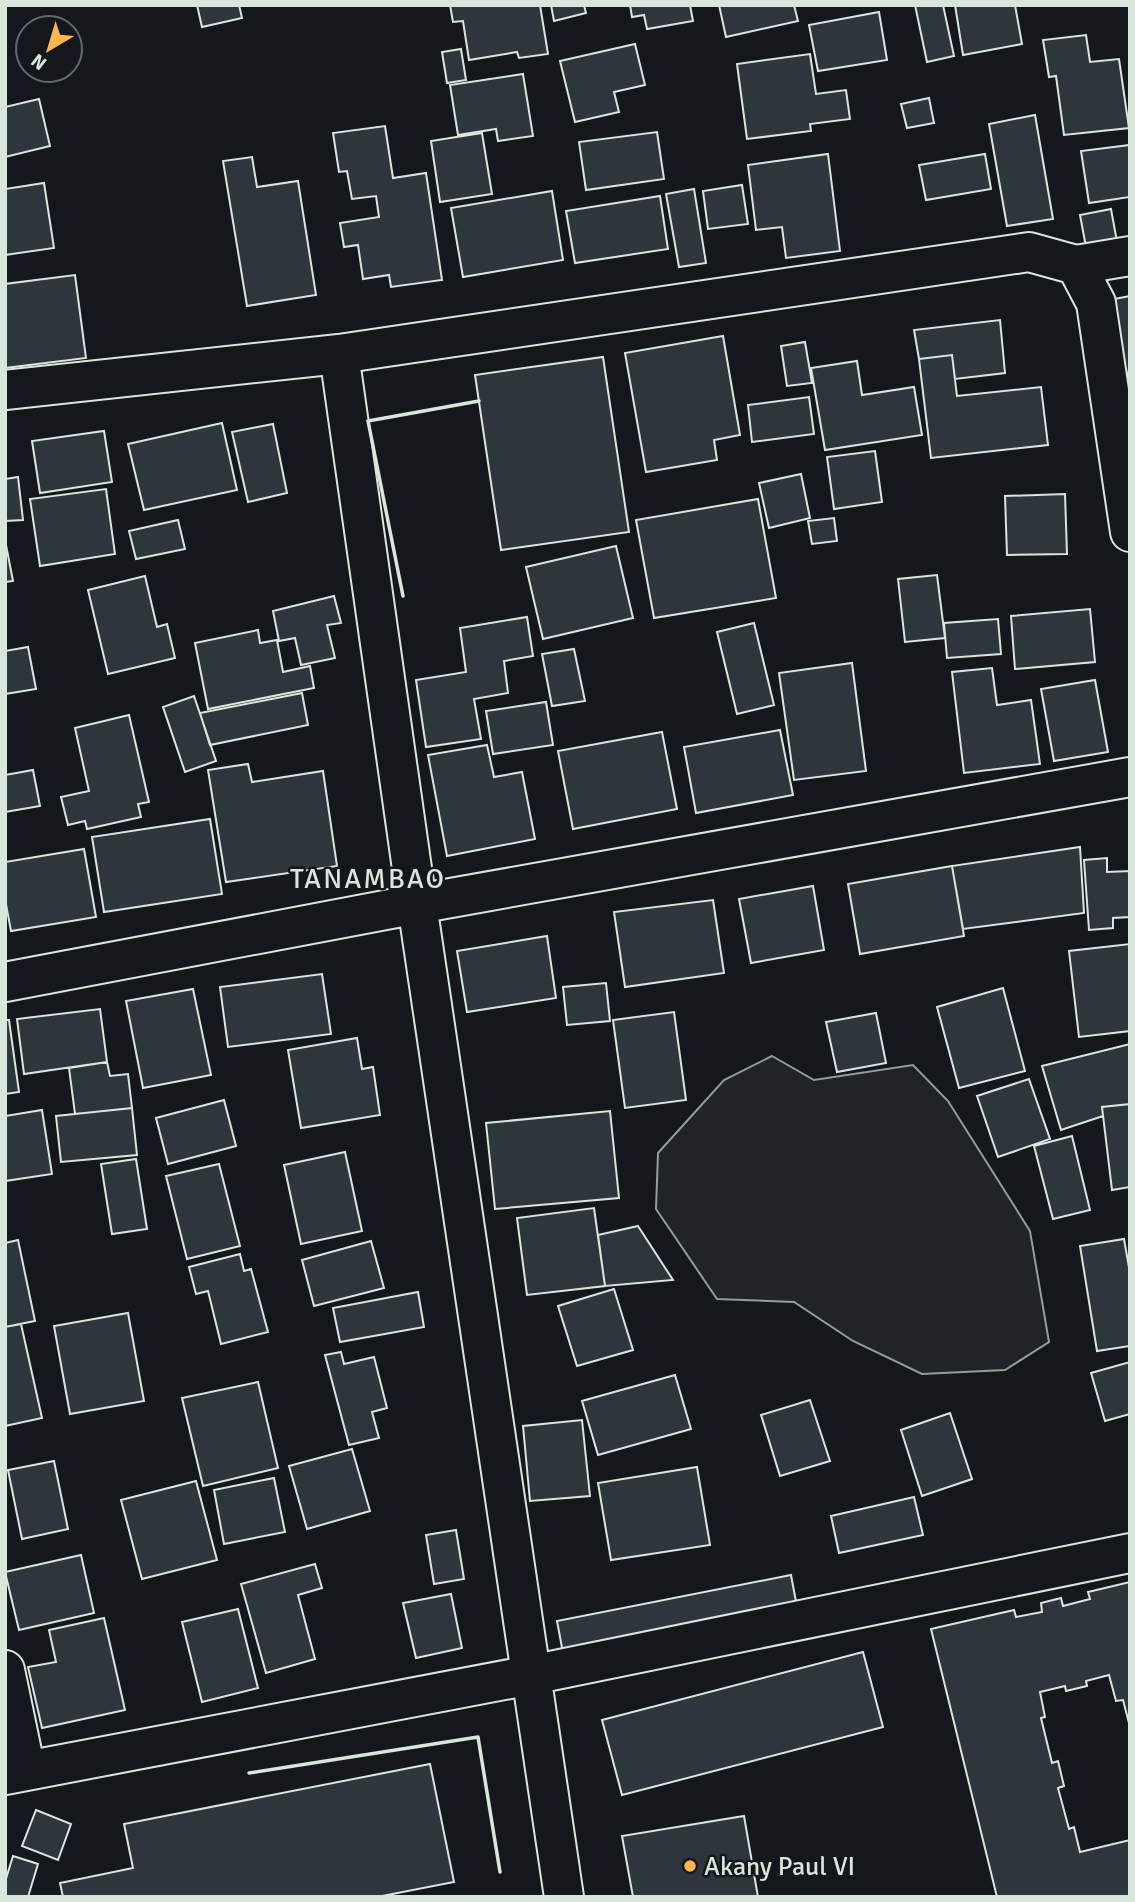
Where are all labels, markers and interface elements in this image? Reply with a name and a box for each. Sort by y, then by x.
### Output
north arrow [14,14,84,84]
text: N [27,48,52,75]
district label: TANAMBAO [290,862,446,896]
place label: Akany Paul VI [704,1851,855,1883]
marker: Akany Paul VI [682,1858,698,1874]

